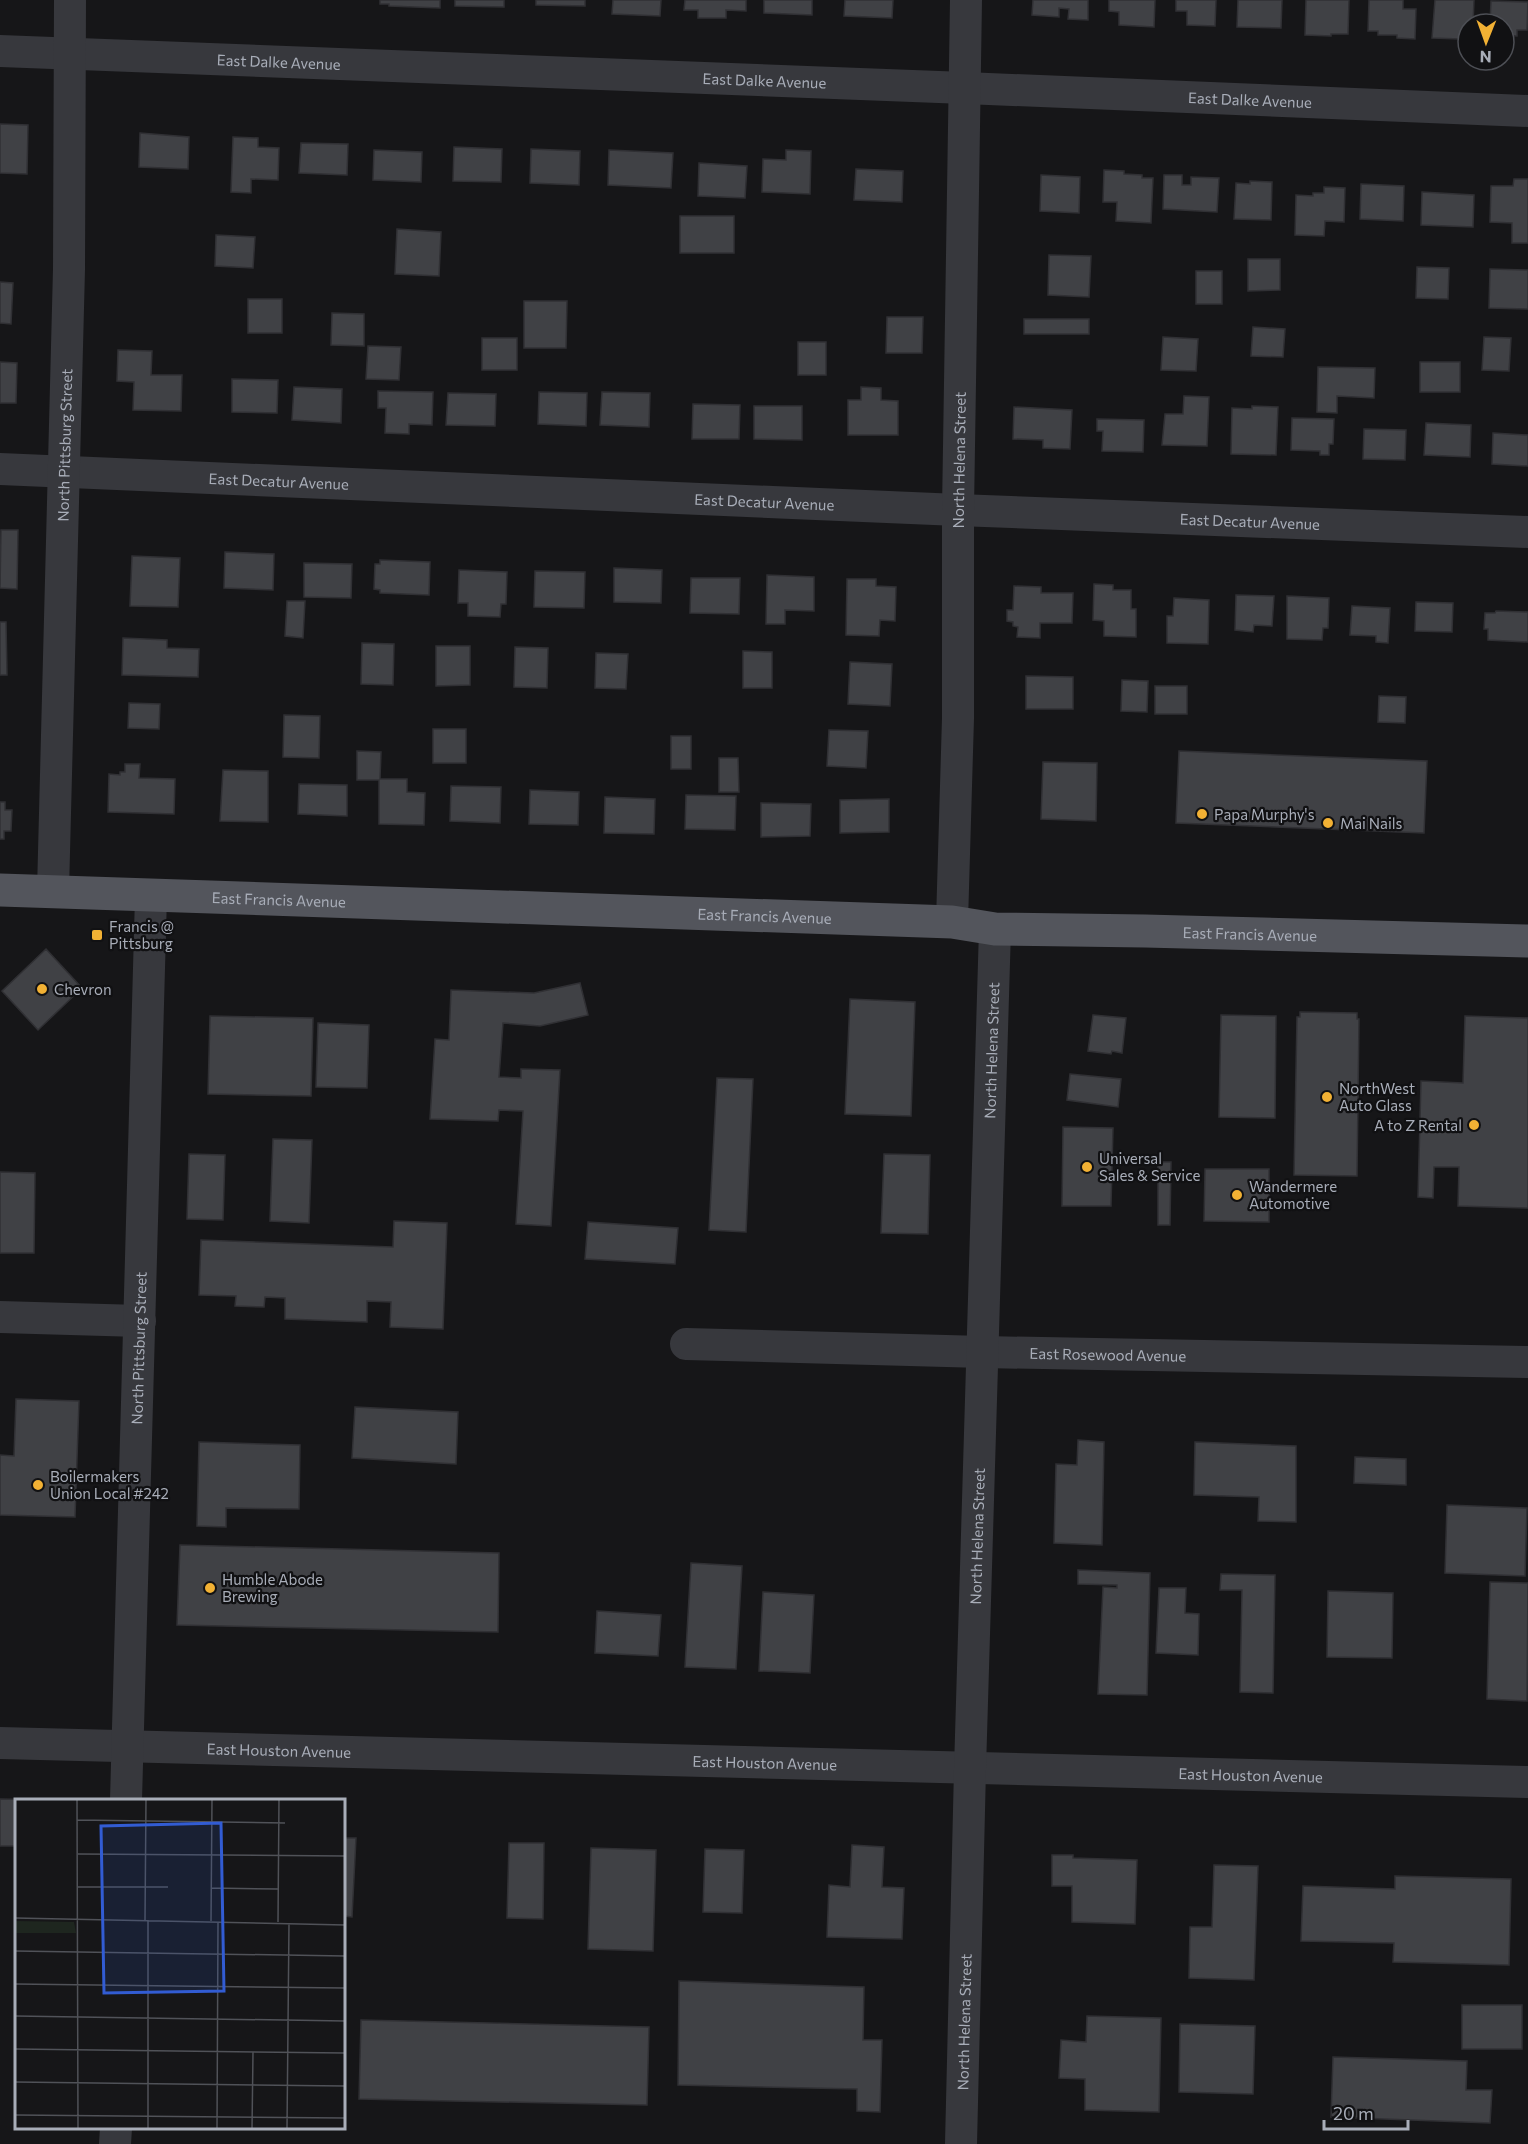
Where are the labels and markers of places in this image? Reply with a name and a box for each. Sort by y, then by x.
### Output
place label: Papa Murphy's [1214,805,1315,823]
marker: Papa Murphy's [1195,807,1209,821]
place label: Mai Nails [1340,814,1403,832]
marker: Mai Nails [1321,816,1335,830]
place label: Francis @ Pittsburg [109,917,174,952]
marker: Francis @ Pittsburg [90,928,104,942]
place label: Chevron [54,980,112,998]
marker: Chevron [35,982,49,996]
place label: NorthWest Auto Glass [1339,1079,1415,1114]
marker: NorthWest Auto Glass [1320,1090,1334,1104]
place label: A to Z Rental [1374,1116,1462,1134]
marker: A to Z Rental [1467,1118,1481,1132]
place label: Universal Sales & Service [1099,1149,1201,1184]
marker: Universal Sales & Service [1080,1160,1094,1174]
place label: Wandermere Automotive [1249,1177,1337,1212]
marker: Wandermere Automotive [1230,1188,1244,1202]
place label: Boilermakers Union Local #242 [50,1467,169,1502]
marker: Boilermakers Union Local #242 [31,1478,45,1492]
place label: Humble Abode Brewing [222,1570,323,1605]
marker: Humble Abode Brewing [203,1581,217,1595]

